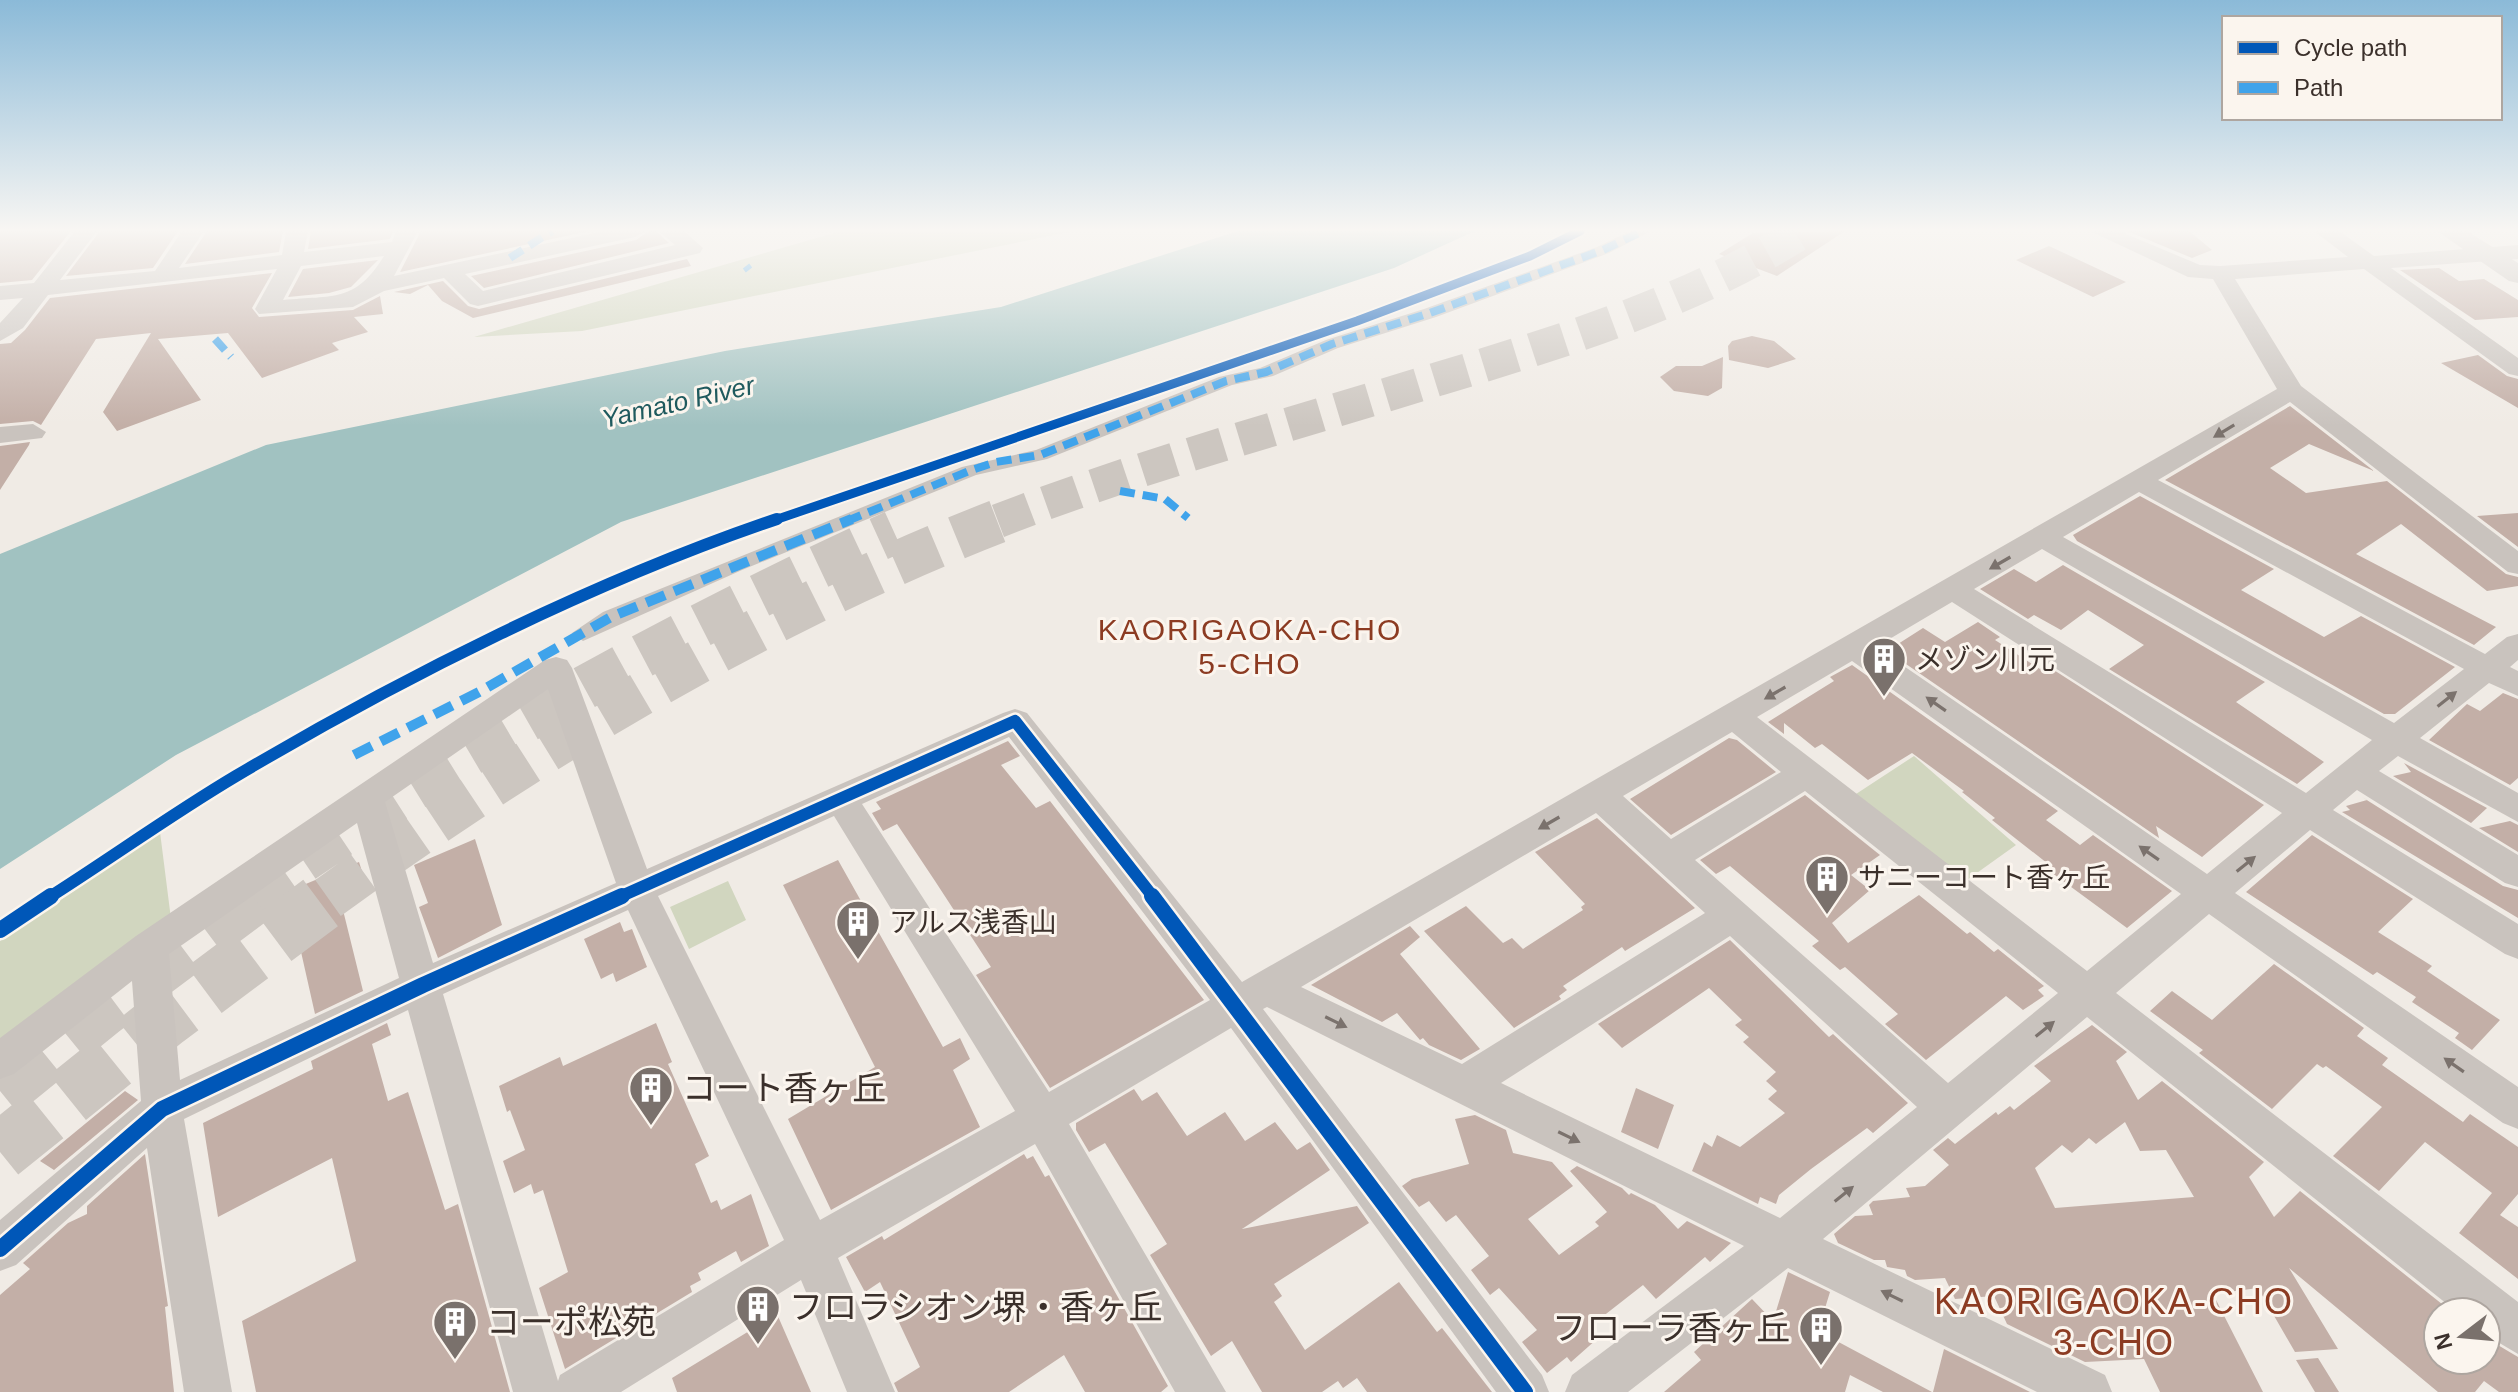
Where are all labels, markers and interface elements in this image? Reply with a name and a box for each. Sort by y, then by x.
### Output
legend [2222,16,2502,120]
text: Cycle path [2294,34,2407,61]
text: Path [2294,74,2343,101]
water label: Yamato River [599,370,758,434]
one-way arrow [2213,424,2235,438]
one-way arrow [1989,556,2011,570]
district label: KAORIGAOKA-CHO 5-CHO [1098,613,1402,680]
building icon: メゾン川元 [1860,635,1908,698]
place label: メゾン川元 [1915,644,2055,675]
one-way arrow [1763,686,1786,700]
one-way arrow [2437,691,2457,708]
one-way arrow [1925,697,1946,712]
one-way arrow [1538,816,1561,830]
one-way arrow [2138,846,2159,861]
building icon: サニーコート香ヶ丘 [1803,853,1851,916]
one-way arrow [2236,856,2256,873]
place label: サニーコート香ヶ丘 [1858,862,2110,893]
building icon: アルス浅香山 [834,898,882,961]
place label: アルス浅香山 [889,907,1057,938]
one-way arrow [1324,1015,1347,1029]
one-way arrow [2035,1021,2055,1038]
one-way arrow [2443,1058,2464,1073]
building icon: コート香ヶ丘 [627,1064,675,1127]
place label: コート香ヶ丘 [682,1069,886,1107]
one-way arrow [1557,1130,1580,1144]
one-way arrow [1834,1186,1854,1203]
district label: KAORIGAOKA-CHO 3-CHO [1934,1281,2294,1363]
building icon: フロラシオン堺・香ヶ丘 [734,1283,782,1346]
place label: フロラシオン堺・香ヶ丘 [789,1288,1162,1326]
one-way arrow [1881,1289,1904,1303]
north arrow [2422,1296,2502,1376]
building icon: コーポ松苑 [431,1298,479,1361]
place label: コーポ松苑 [486,1303,656,1341]
building icon: フローラ香ヶ丘 [1797,1304,1845,1367]
place label: フローラ香ヶ丘 [1552,1309,1790,1347]
text: N [2429,1330,2457,1352]

